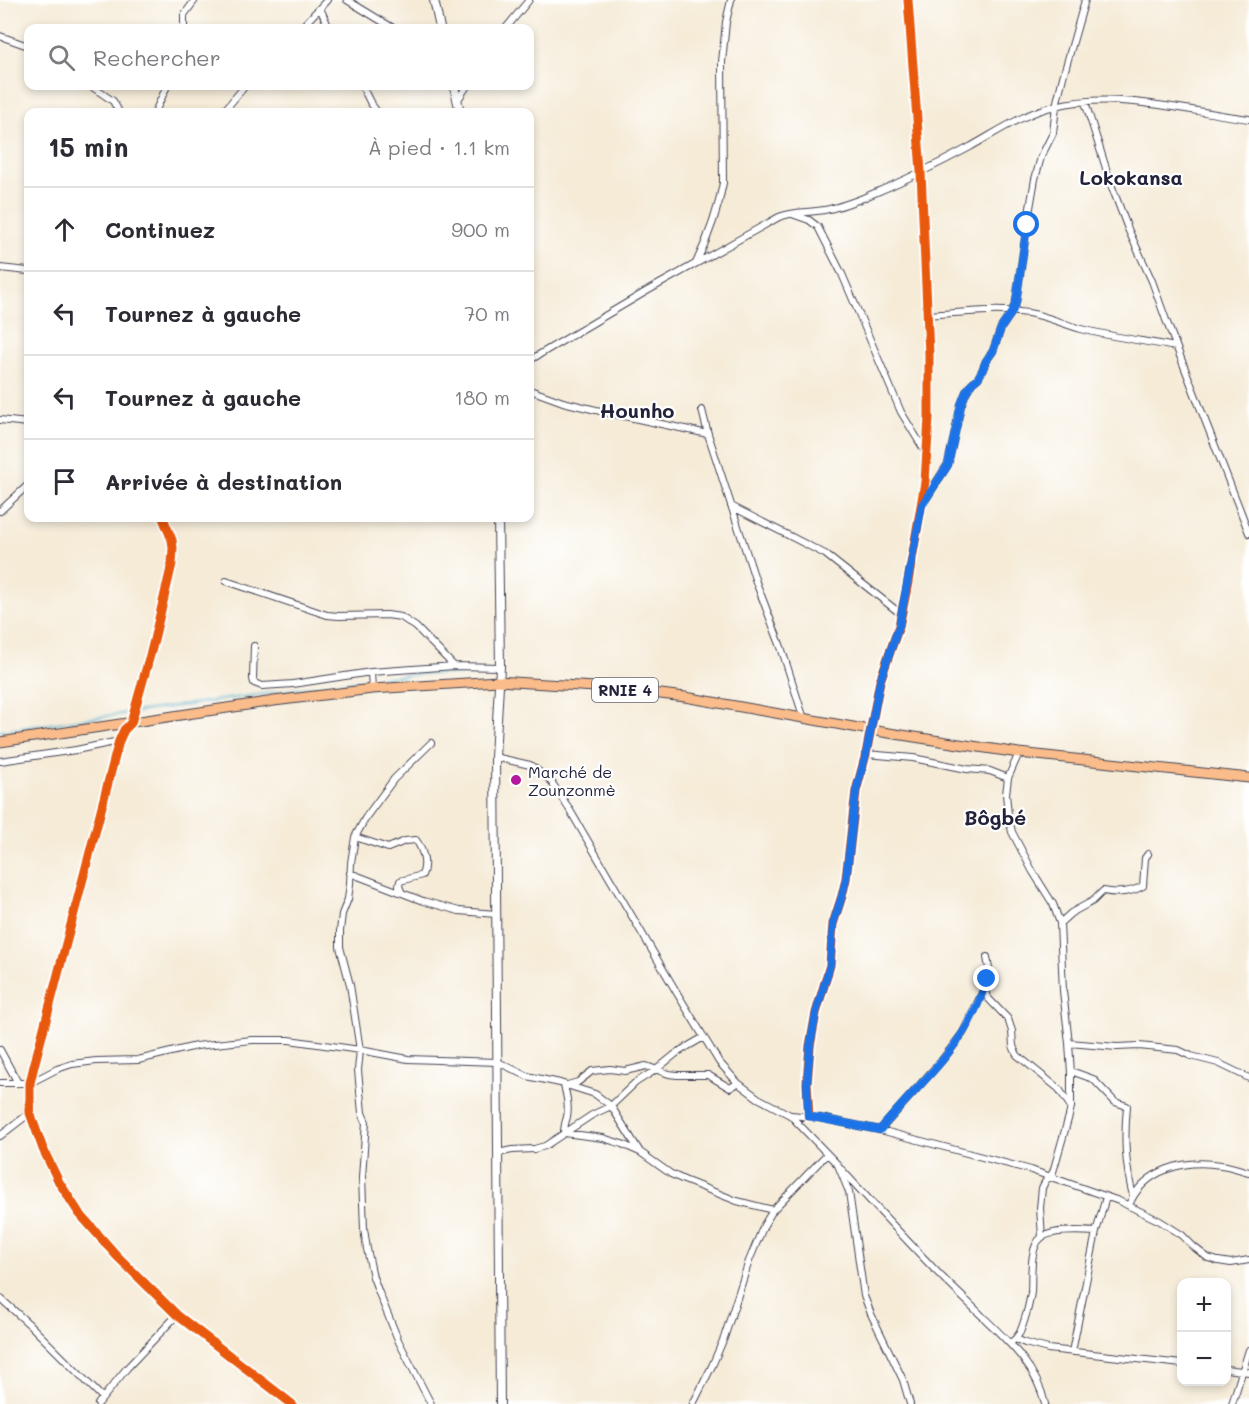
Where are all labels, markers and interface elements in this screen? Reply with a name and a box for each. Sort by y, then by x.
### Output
search box [24,24,534,90]
icon: search [45,41,78,74]
text: Rechercher [93,43,221,72]
text: 15 min [48,130,128,164]
text: À pied · 1.1 km [368,134,510,160]
district label: Lokokansa [1079,164,1183,190]
route start [1013,211,1039,237]
icon: ahead [48,213,81,246]
text: Continuez [105,215,215,244]
text: 900 m [451,216,510,242]
icon: left [48,297,81,330]
text: Tournez à gauche [105,299,301,328]
text: 70 m [464,300,510,326]
icon: left [48,381,81,414]
text: Tournez à gauche [105,383,301,412]
text: 180 m [454,384,510,410]
district label: Hounho [600,397,674,423]
icon: arrive [48,465,81,498]
text: Arrivée à destination [105,467,342,496]
road number: RNIE 4 [592,678,658,702]
place label: Marché de Zounzonmè [528,761,616,800]
marker: Marché de Zounzonmè [509,773,523,787]
district label: Bôgbé [964,804,1026,830]
route end [973,965,999,991]
map controls [1177,1278,1231,1386]
button: + [1177,1278,1231,1332]
button: − [1177,1332,1231,1386]

